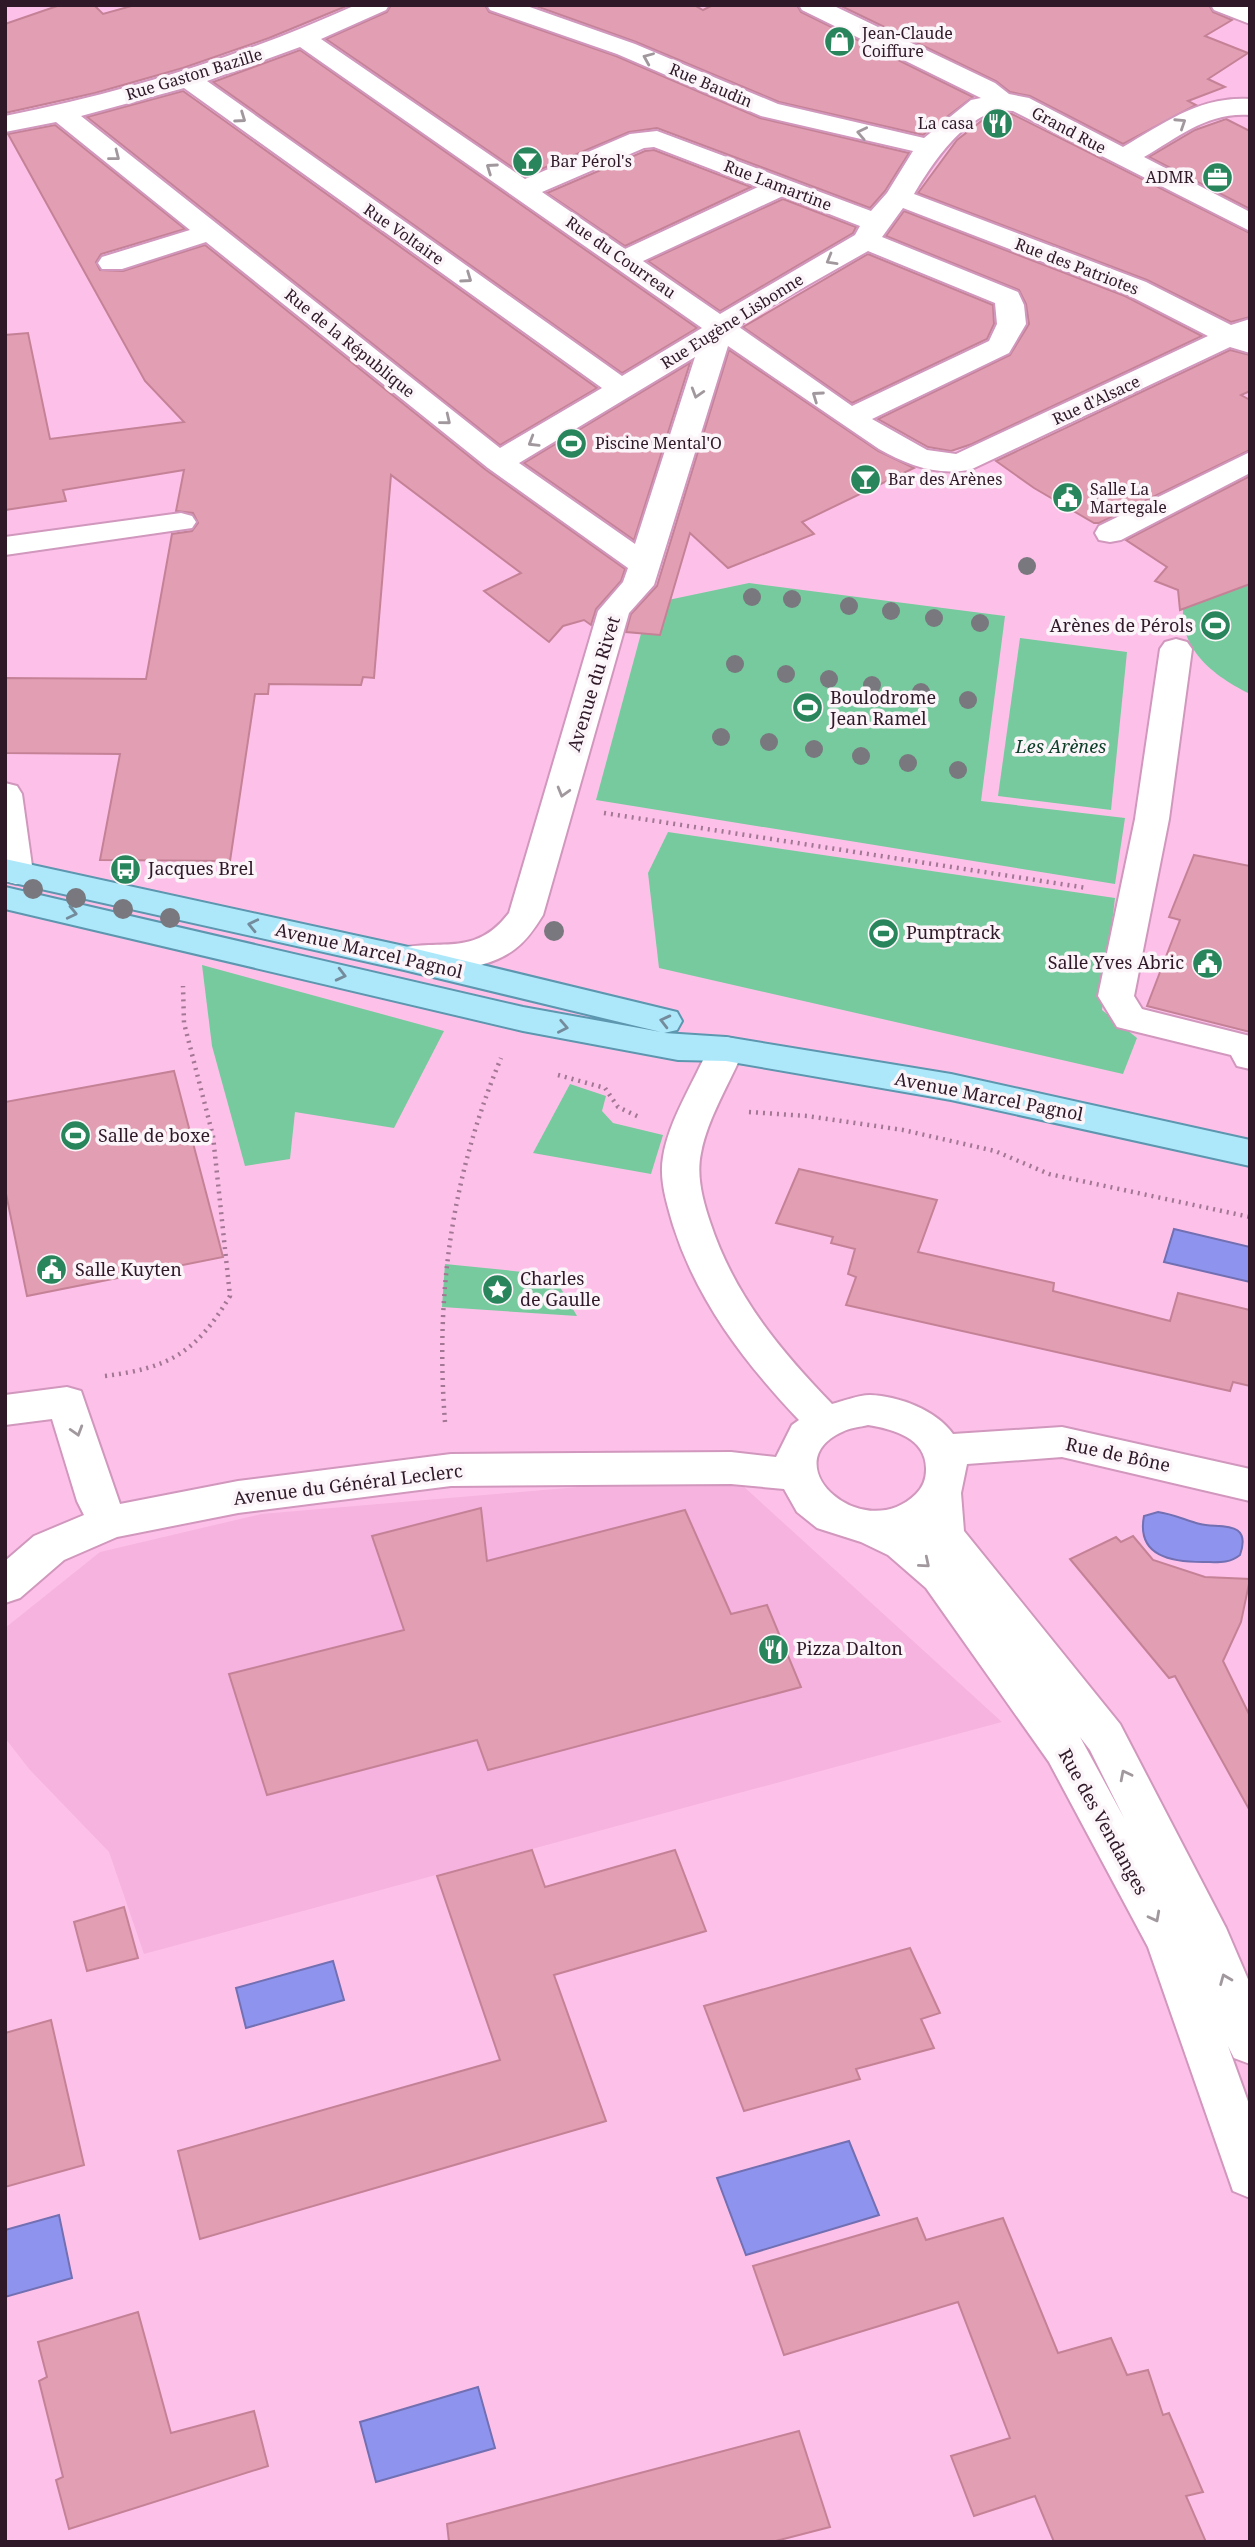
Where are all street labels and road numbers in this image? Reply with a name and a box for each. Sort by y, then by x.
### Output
street label: Rue Gaston Bazille [123,43,265,105]
street label: Rue Baudin [666,58,756,112]
street label: Grand Rue [1028,101,1110,159]
street label: Rue Lamartine [721,154,835,216]
street label: Rue Voltaire [359,198,449,270]
street label: Rue du Courreau [562,211,680,303]
street label: Rue des Patriotes [1012,232,1142,300]
street label: Rue Eugène Lisbonne [657,268,807,374]
street label: Rue de la République [280,284,420,402]
street label: Rue d'Alsace [1049,370,1143,430]
street label: Avenue du Rivet [561,613,625,754]
street label: Avenue Marcel Pagnol [273,917,466,983]
street label: Avenue Marcel Pagnol [893,1066,1086,1126]
street label: Rue de Bône [1064,1431,1173,1477]
street label: Avenue du Général Leclerc [232,1458,464,1510]
street label: Rue des Vendanges [1054,1744,1154,1899]

